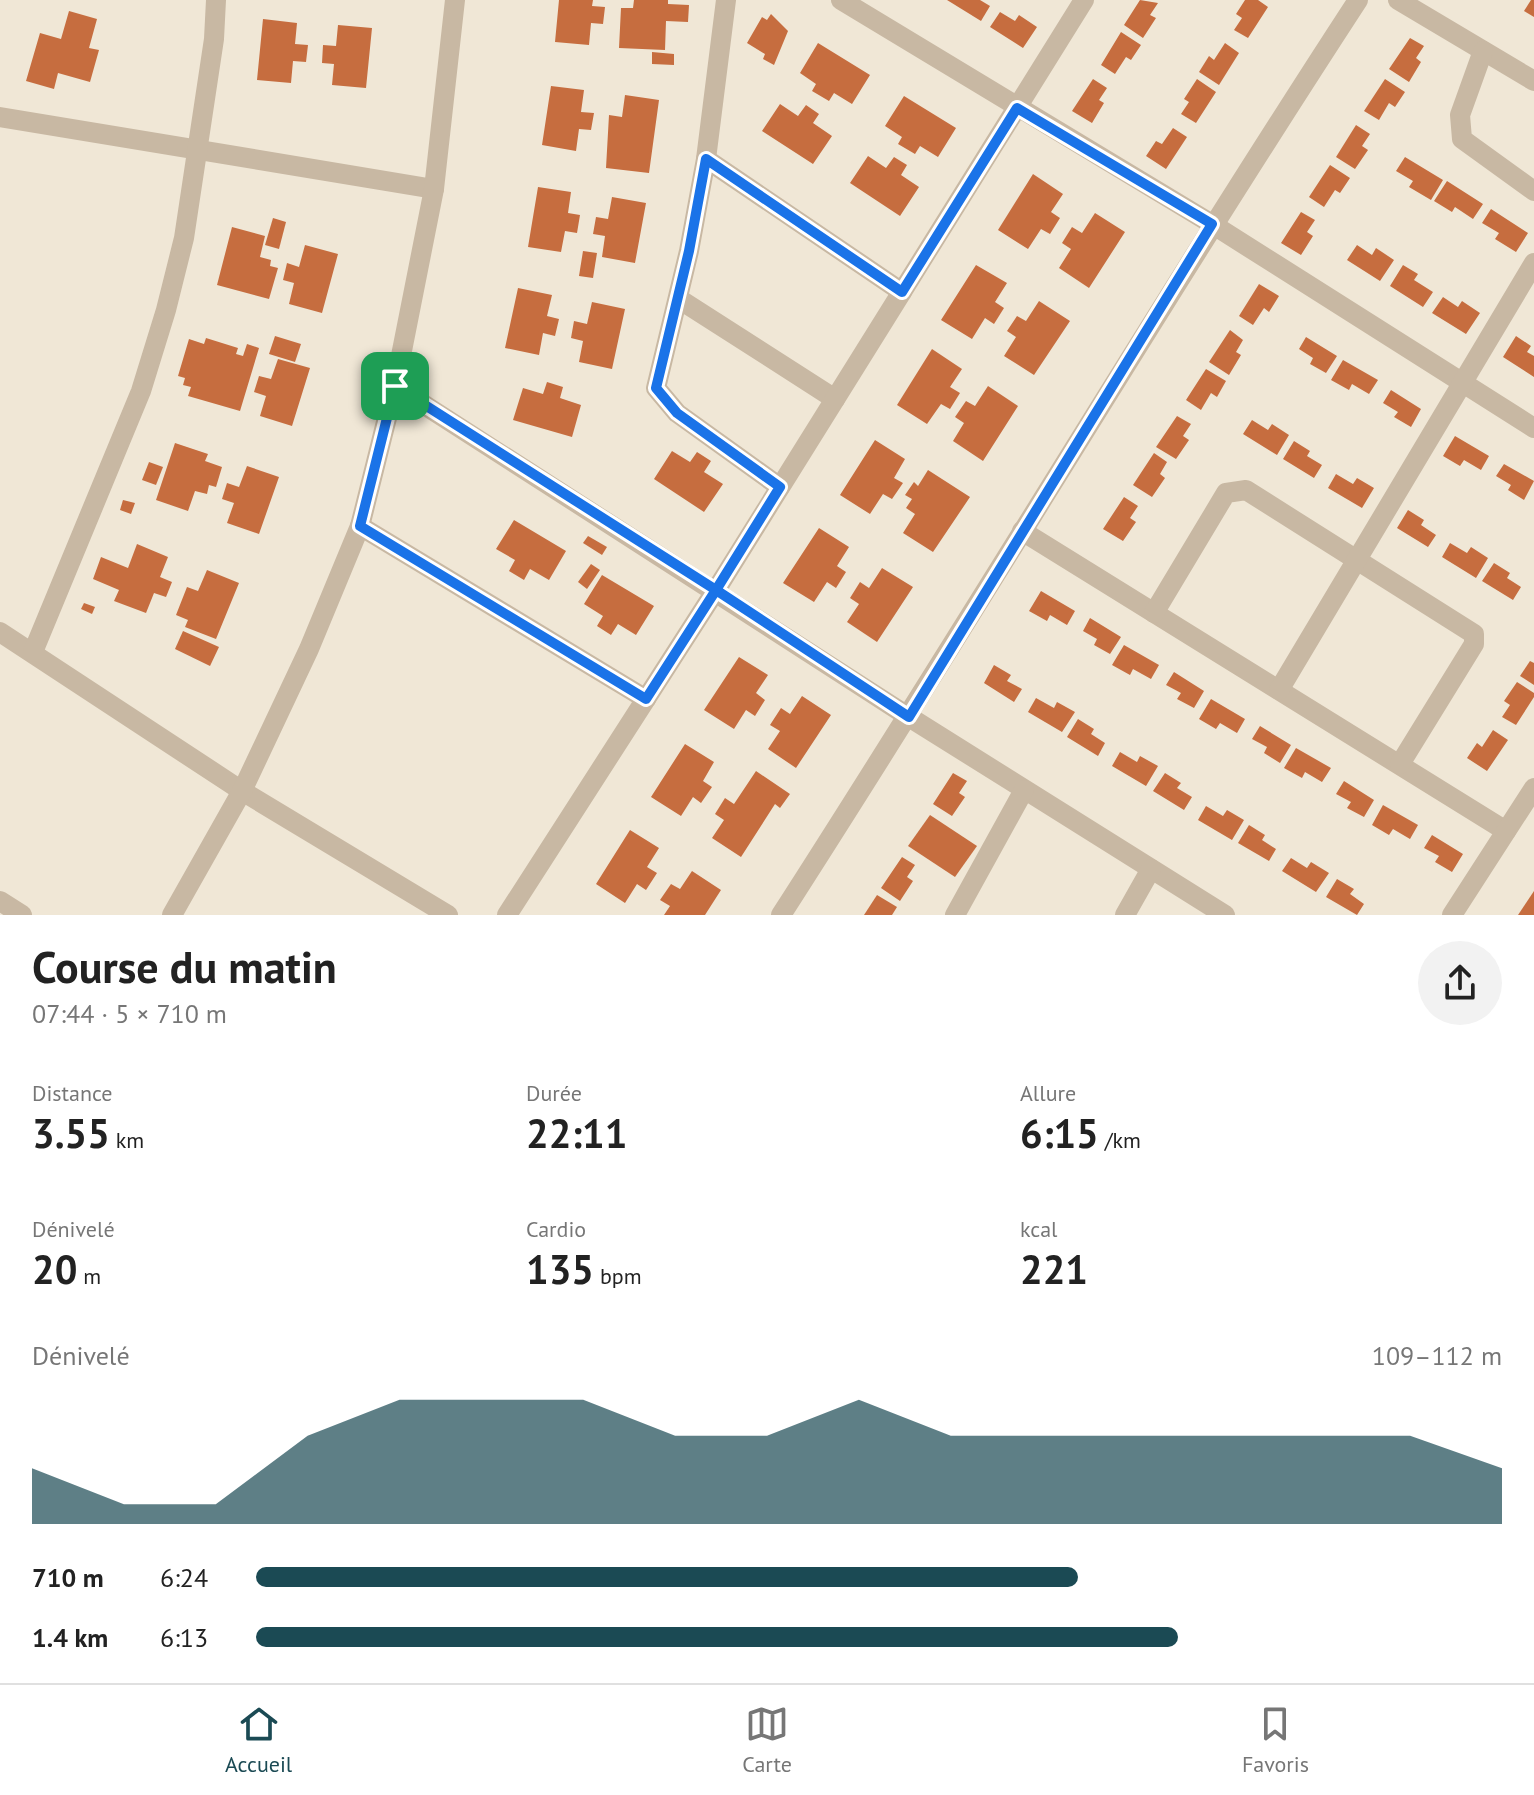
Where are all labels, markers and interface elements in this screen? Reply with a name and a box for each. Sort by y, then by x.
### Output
pin [361,352,429,420]
icon: arrive [373,364,417,408]
text: Course du matin [32,938,337,995]
button: share [1418,941,1502,1025]
text: 07:44 · 5 × 710 m [32,997,227,1030]
text: Distance [32,1079,113,1107]
text: Durée [526,1079,582,1107]
text: Allure [1020,1079,1076,1107]
text: 3.55 [32,1107,110,1159]
text: 22:11 [526,1107,627,1159]
text: 6:15 [1020,1107,1099,1159]
text: km [110,1126,144,1154]
text: /km [1099,1126,1141,1154]
text: Dénivelé [32,1215,115,1243]
text: Cardio [526,1215,586,1243]
text: kcal [1020,1215,1058,1243]
text: 20 [32,1243,77,1295]
text: 135 [526,1243,594,1295]
text: 221 [1020,1243,1088,1295]
text: m [77,1262,101,1290]
text: bpm [594,1262,642,1290]
text: Dénivelé [32,1339,130,1372]
text: 109–112 m [1372,1339,1502,1372]
text: 710 m [32,1561,104,1594]
text: 6:24 [160,1561,208,1594]
text: 1.4 km [32,1621,108,1654]
text: 6:13 [160,1621,208,1654]
tab: Accueil [225,1702,292,1778]
tab: Carte [742,1702,792,1778]
tab: Favoris [1242,1702,1309,1778]

